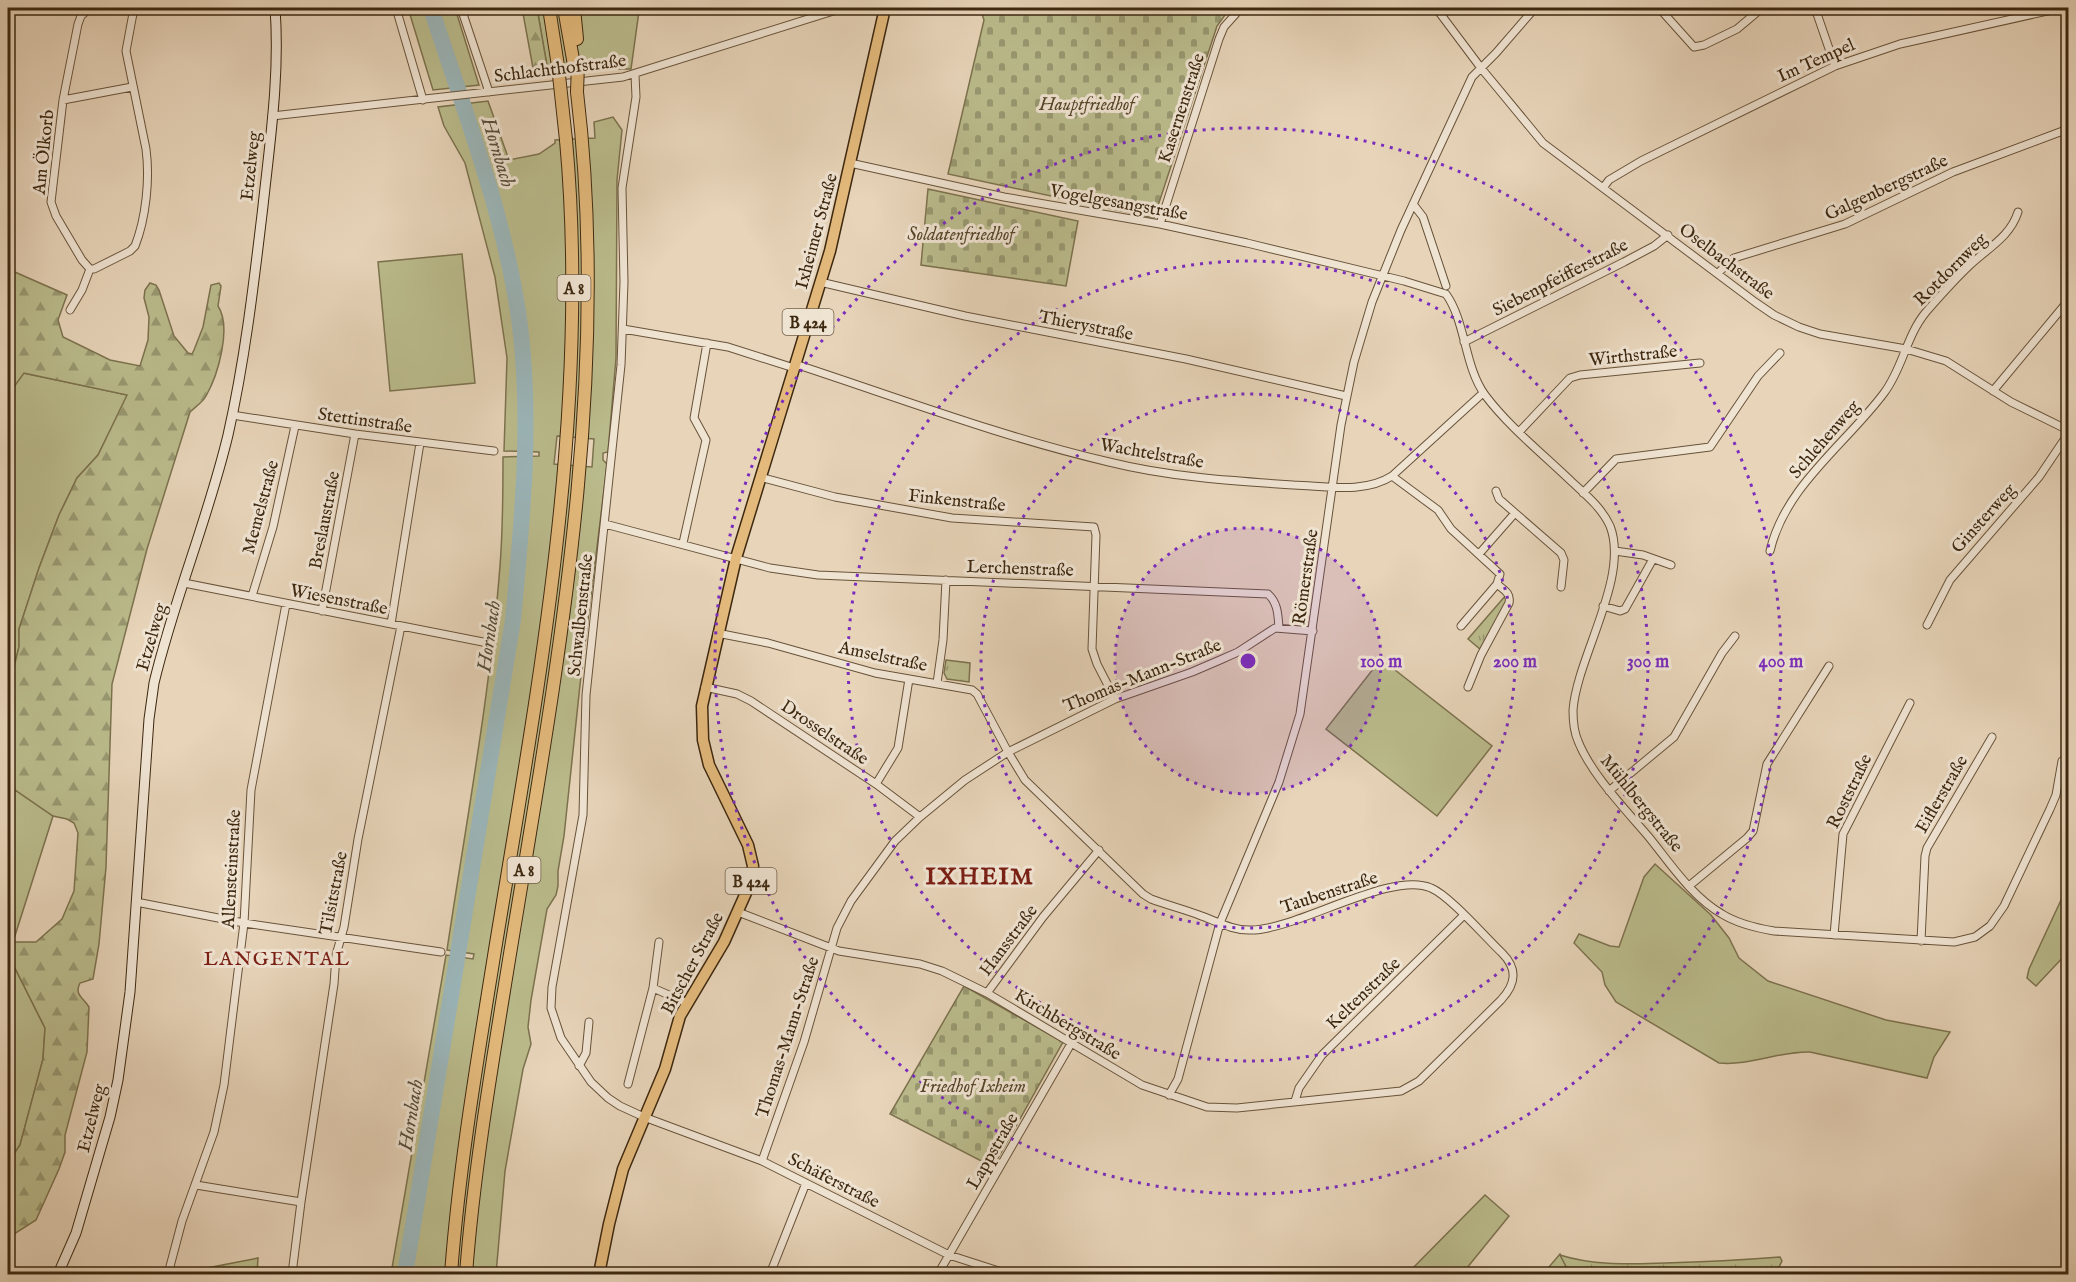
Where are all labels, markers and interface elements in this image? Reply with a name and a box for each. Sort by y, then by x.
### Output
street label: Im Tempel [1774,34,1859,89]
street label: Schlachthofstraße [493,50,627,89]
street label: Kasernenstraße [1154,51,1211,166]
park label: Hauptfriedhof [1038,94,1139,117]
street label: Am Ölkorb [28,108,60,197]
water label: Hornbach [475,114,520,191]
street label: Etzelweg [236,130,267,202]
street label: Galgenbergstraße [1821,150,1952,227]
street label: Ixheimer Straße [791,171,844,292]
street label: Vogelgesangstraße [1047,180,1189,227]
street label: Oselbachstraße [1674,219,1778,306]
park label: Soldatenfriedhof [907,224,1019,247]
street label: Rotdornweg [1910,228,1993,312]
street label: Siebenpfeifferstraße [1489,234,1632,322]
road number: A 8 [558,275,590,301]
street label: Thierystraße [1037,306,1135,347]
road number: B 424 [782,309,834,335]
street label: Wirthstraße [1588,340,1679,373]
street label: Schlehenweg [1785,396,1866,484]
street label: Stettinstraße [316,403,413,439]
street label: Wachtelstraße [1098,434,1205,475]
street label: Memelstraße [238,458,285,557]
street label: Breslaustraße [305,469,346,571]
street label: Ginsterweg [1947,479,2022,559]
street label: Finkenstraße [907,485,1007,518]
street label: Römerstraße [1288,528,1325,627]
street label: Schwalbenstraße [564,553,599,677]
street label: Lerchenstraße [966,556,1074,583]
street label: Wiesenstraße [288,580,389,621]
water label: Hornbach [472,599,507,674]
street label: Etzelweg [132,601,173,674]
street label: Thomas-Mann-Straße [1060,634,1225,719]
street label: Amselstraße [835,637,929,678]
centre of rings [1238,651,1258,671]
text: 100 m [1360,651,1402,674]
text: 200 m [1493,651,1537,674]
text: 300 m [1627,651,1669,674]
text: 400 m [1759,651,1803,674]
street label: Drosselstraße [776,695,872,771]
street label: Mühlbergstraße [1594,750,1687,858]
street label: Roststraße [1822,751,1878,833]
street label: Eiflerstraße [1911,752,1974,838]
street label: Allensteinstraße [218,809,247,930]
street label: Tilsitstraße [315,850,354,937]
road number: A 8 [508,857,540,883]
district label: IXHEIM [926,862,1034,893]
street label: Taubenstraße [1278,867,1381,920]
road number: B 424 [726,868,777,894]
street label: Hansstraße [975,901,1044,981]
street label: Bitscher Straße [657,909,730,1019]
district label: LANGENTAL [203,947,351,972]
street label: Keltenstraße [1322,953,1406,1035]
street label: Thomas-Mann-Straße [751,954,825,1121]
street label: Kirchbergstraße [1010,984,1125,1066]
park label: Friedhof Ixheim [920,1076,1026,1099]
water label: Hornbach [393,1077,430,1153]
street label: Etzelweg [73,1082,112,1155]
street label: Lappstraße [962,1109,1024,1194]
street label: Schäferstraße [784,1148,883,1214]

